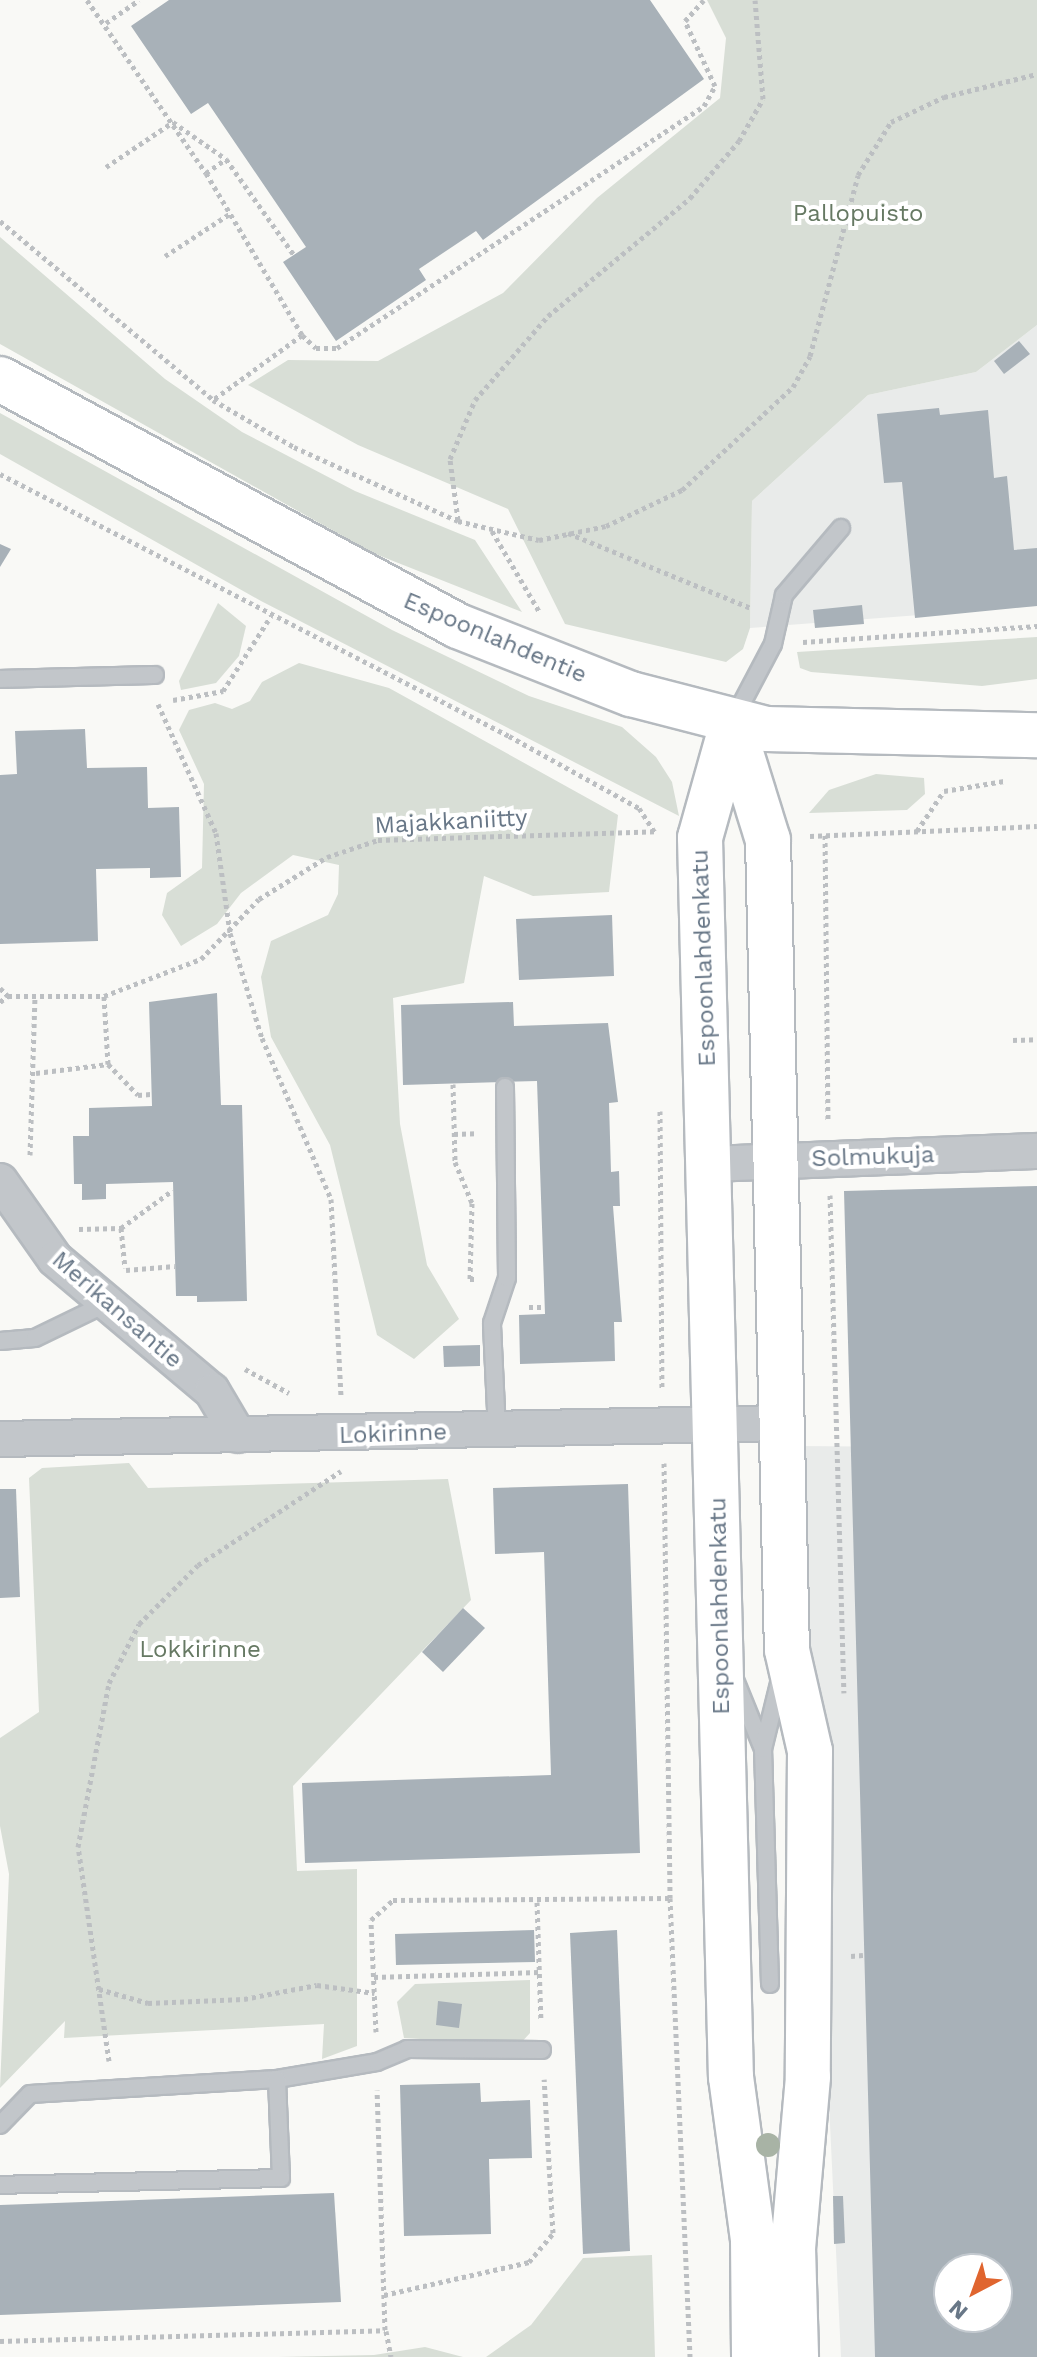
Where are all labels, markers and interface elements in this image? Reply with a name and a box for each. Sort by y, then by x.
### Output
park label: Pallopuisto [793,200,923,228]
street label: Espoonlahdentie [399,586,591,690]
street label: Majakkaniitty [374,804,528,840]
street label: Espoonlahdenkatu [686,849,722,1067]
street label: Solmukuja [811,1140,935,1174]
street label: Merikansantie [46,1246,188,1374]
street label: Lokirinne [338,1418,448,1450]
street label: Espoonlahdenkatu [704,1497,736,1715]
park label: Lokkirinne [139,1636,261,1664]
north arrow [933,2253,1013,2333]
text: N [944,2295,973,2325]

